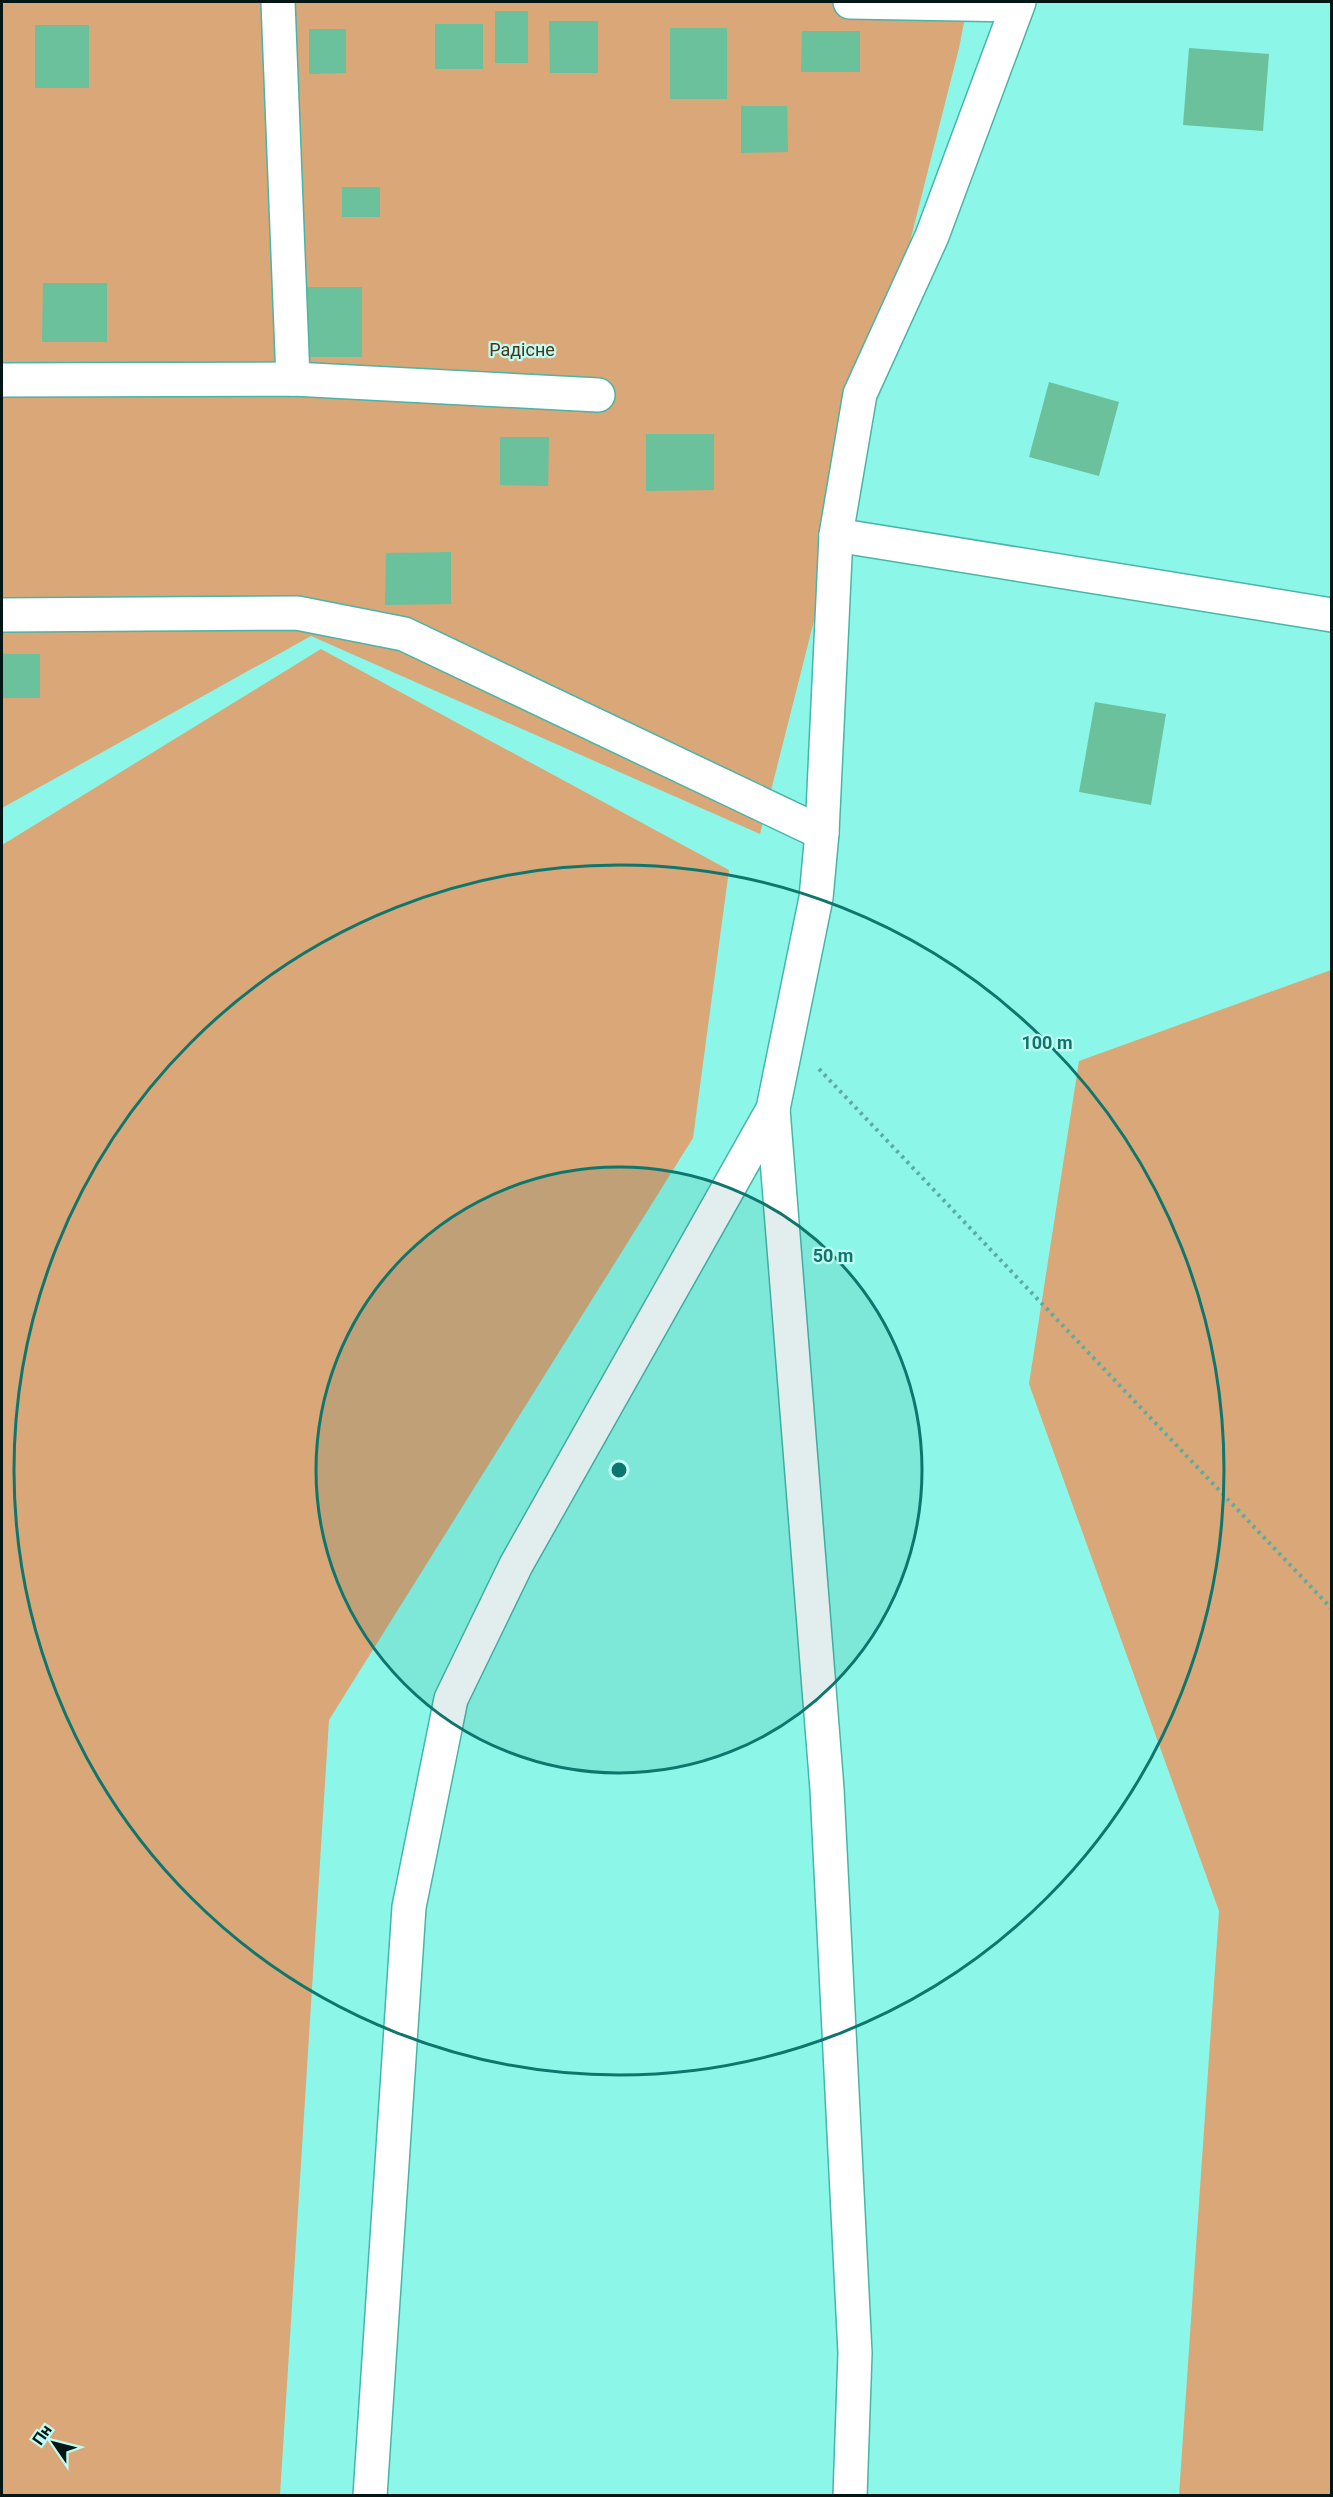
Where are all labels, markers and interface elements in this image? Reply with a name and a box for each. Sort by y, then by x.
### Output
park label: Радісне [489,339,555,360]
text: 100 m [1021,1032,1073,1053]
text: 50 m [813,1245,853,1266]
centre of rings [609,1460,629,1480]
north arrow [24,2413,84,2473]
text: Пн [28,2421,56,2448]

